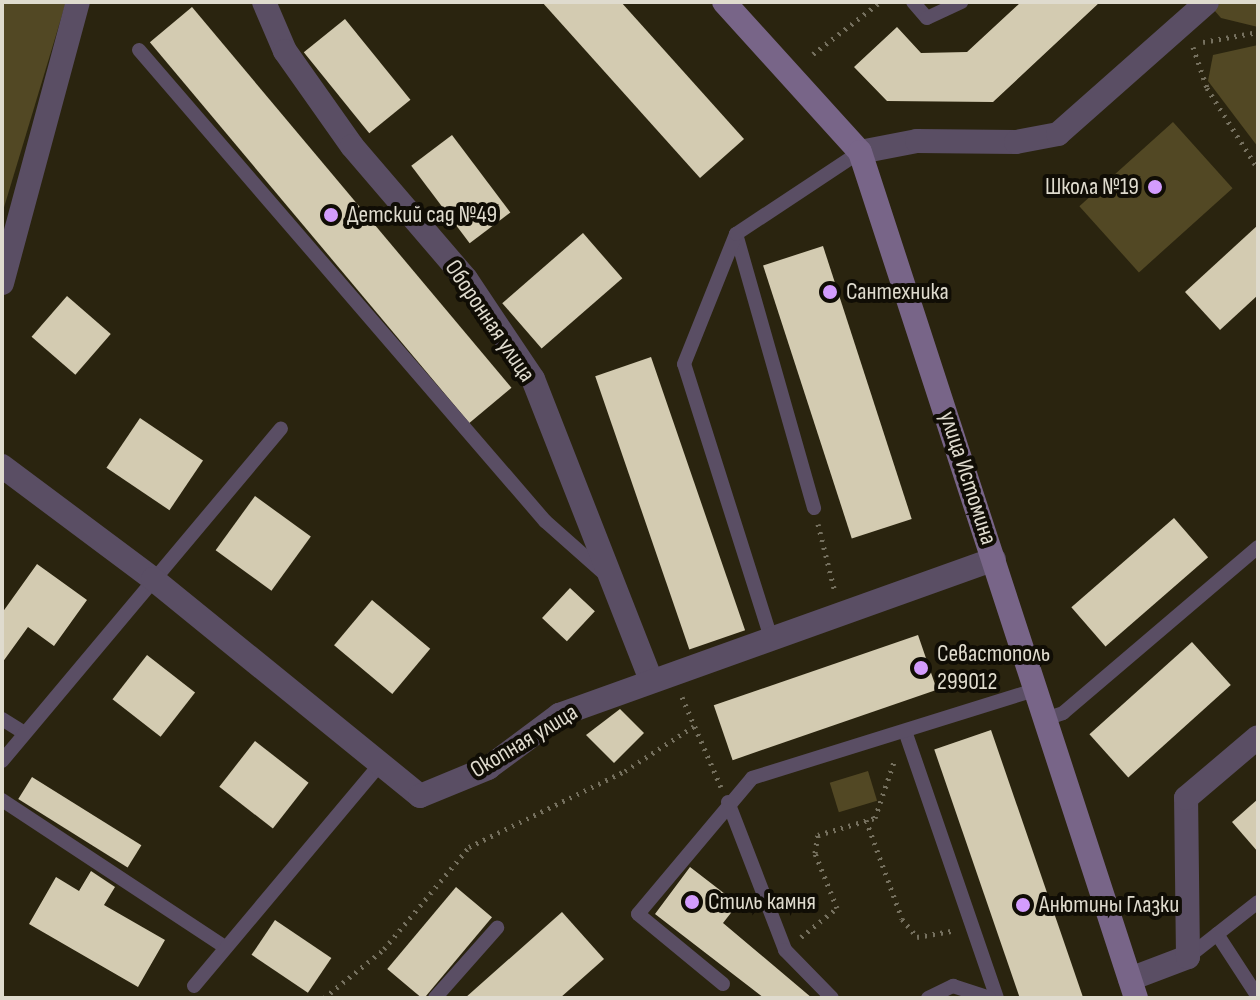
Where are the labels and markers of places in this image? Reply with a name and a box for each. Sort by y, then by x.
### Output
place label: Школа №19 [1045,173,1139,201]
marker: Школа №19 [1146,178,1164,196]
place label: Детский сад №49 [347,201,497,229]
marker: Детский сад №49 [322,206,340,224]
place label: Сантехника [846,278,949,306]
marker: Сантехника [821,283,839,301]
place label: Севастополь 299012 [937,640,1050,696]
marker: Севастополь 299012 [912,659,930,677]
place label: Стиль камня [708,888,816,916]
place label: Анютины Глазки [1039,891,1179,919]
marker: Стиль камня [683,893,701,911]
marker: Анютины Глазки [1014,896,1032,914]

